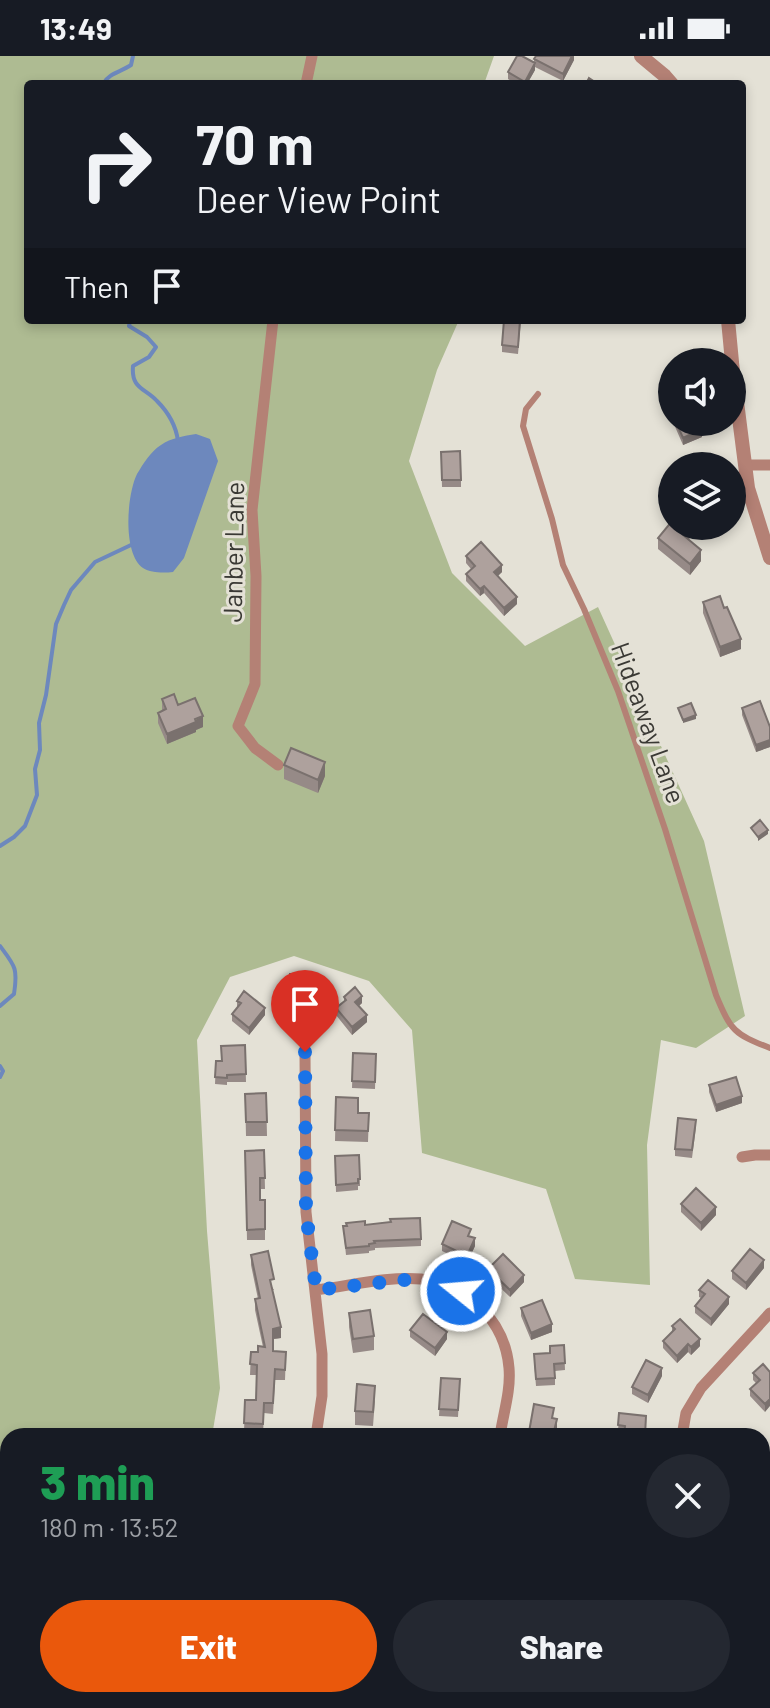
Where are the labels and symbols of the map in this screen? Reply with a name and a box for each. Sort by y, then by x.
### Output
street label: Janber Lane [216,481,249,623]
street label: Hideaway Lane [606,638,693,807]
pin [271,970,339,1052]
position arrow [419,1249,503,1333]

